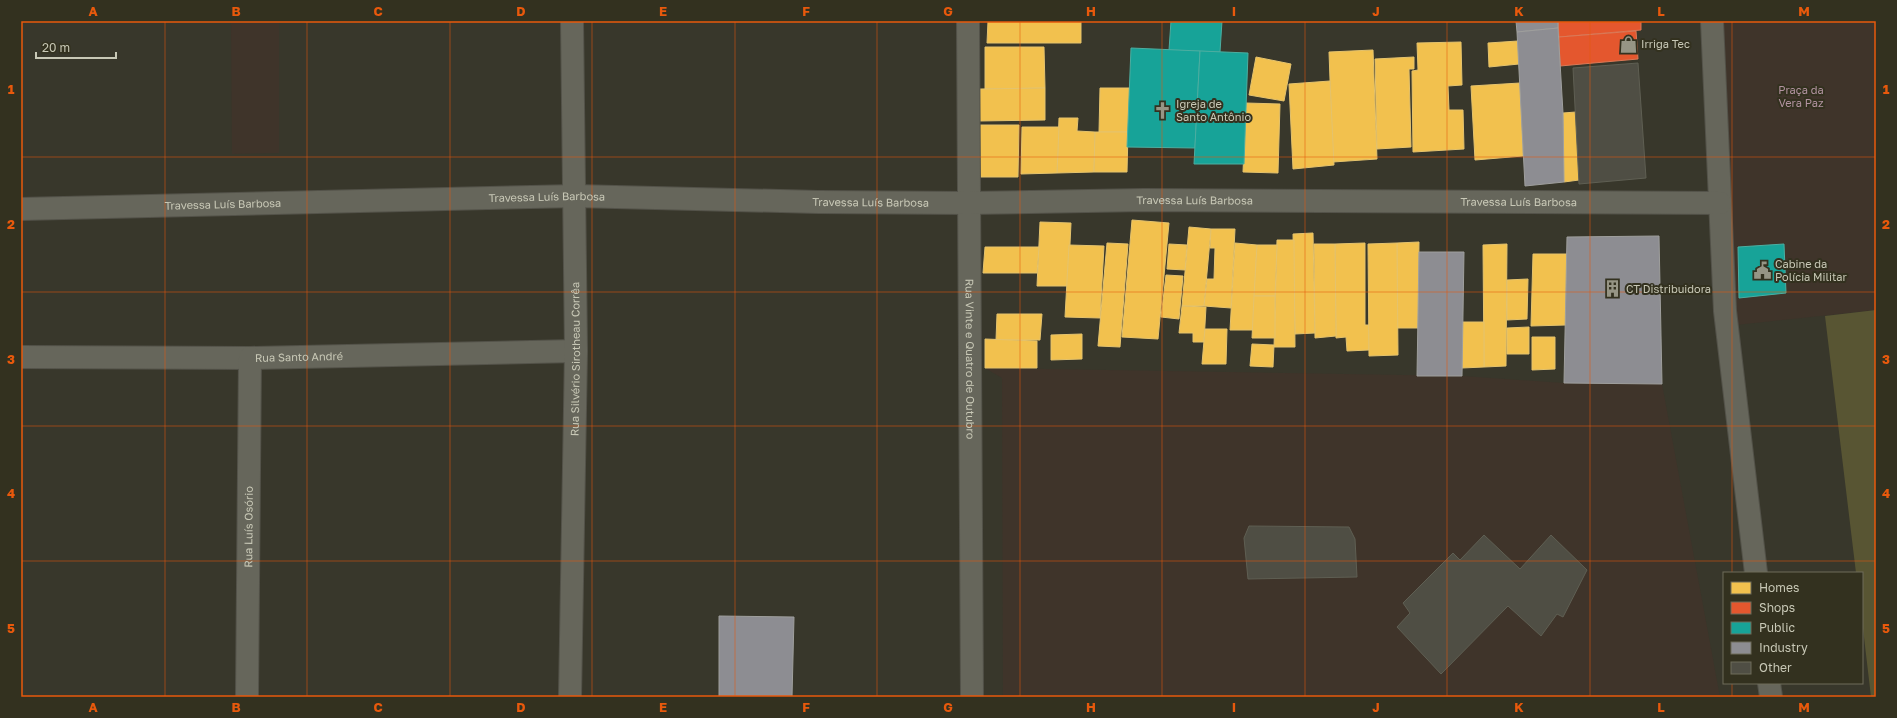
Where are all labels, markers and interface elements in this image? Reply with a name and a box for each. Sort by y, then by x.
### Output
text: A [88,3,98,19]
text: B [231,3,241,19]
text: C [373,3,383,19]
text: D [516,3,526,19]
text: E [659,3,667,19]
text: F [802,3,810,19]
text: G [943,3,953,19]
text: H [1086,3,1096,19]
text: I [1232,3,1236,19]
text: J [1372,3,1380,19]
text: K [1514,3,1524,19]
text: L [1657,3,1665,19]
text: M [1798,3,1810,19]
scale bar [36,34,116,60]
shop icon: Irriga Tec [1618,34,1638,54]
place label: Irriga Tec [1641,37,1690,50]
text: 20 m [42,40,70,55]
text: 1 [8,81,15,97]
text: 1 [1883,81,1890,97]
park label: Praça da Vera Paz [1778,83,1824,109]
place label: Igreja de Santo Antônio [1176,97,1251,123]
church icon: Igreja de Santo Antônio [1153,100,1173,120]
street label: Travessa Luís Barbosa [488,189,605,204]
street label: Travessa Luís Barbosa [1136,193,1253,207]
street label: Travessa Luís Barbosa [812,195,929,209]
street label: Travessa Luís Barbosa [1460,195,1577,208]
street label: Travessa Luís Barbosa [164,196,281,212]
text: 2 [7,216,15,232]
text: 2 [1882,216,1890,232]
place label: Cabine da Polícia Militar [1775,257,1848,283]
public building icon: Cabine da Polícia Militar [1752,260,1772,280]
street label: Rua Vinte e Quatro de Outubro [964,279,977,440]
building icon: CT Distribuidora [1603,279,1623,299]
street label: Rua Silvério Sirotheau Corrêa [568,282,582,436]
place label: CT Distribuidora [1626,282,1711,295]
street label: Rua Santo André [255,349,343,364]
text: 3 [7,351,15,367]
text: 3 [1882,351,1890,367]
text: 4 [7,485,15,501]
text: 4 [1882,485,1890,501]
street label: Rua Luís Osório [241,486,255,568]
legend [1723,572,1863,684]
text: Homes [1759,580,1799,595]
text: Shops [1759,600,1795,615]
text: 5 [7,620,15,636]
text: Public [1759,620,1796,635]
text: 5 [1882,620,1890,636]
text: Industry [1759,640,1808,655]
text: Other [1759,660,1792,675]
text: A [88,699,98,715]
text: B [231,699,241,715]
text: C [373,699,383,715]
text: D [516,699,526,715]
text: E [659,699,667,715]
text: F [802,699,810,715]
text: G [943,699,953,715]
text: H [1086,699,1096,715]
text: I [1232,699,1236,715]
text: J [1372,699,1380,715]
text: K [1514,699,1524,715]
text: L [1657,699,1665,715]
text: M [1798,699,1810,715]

